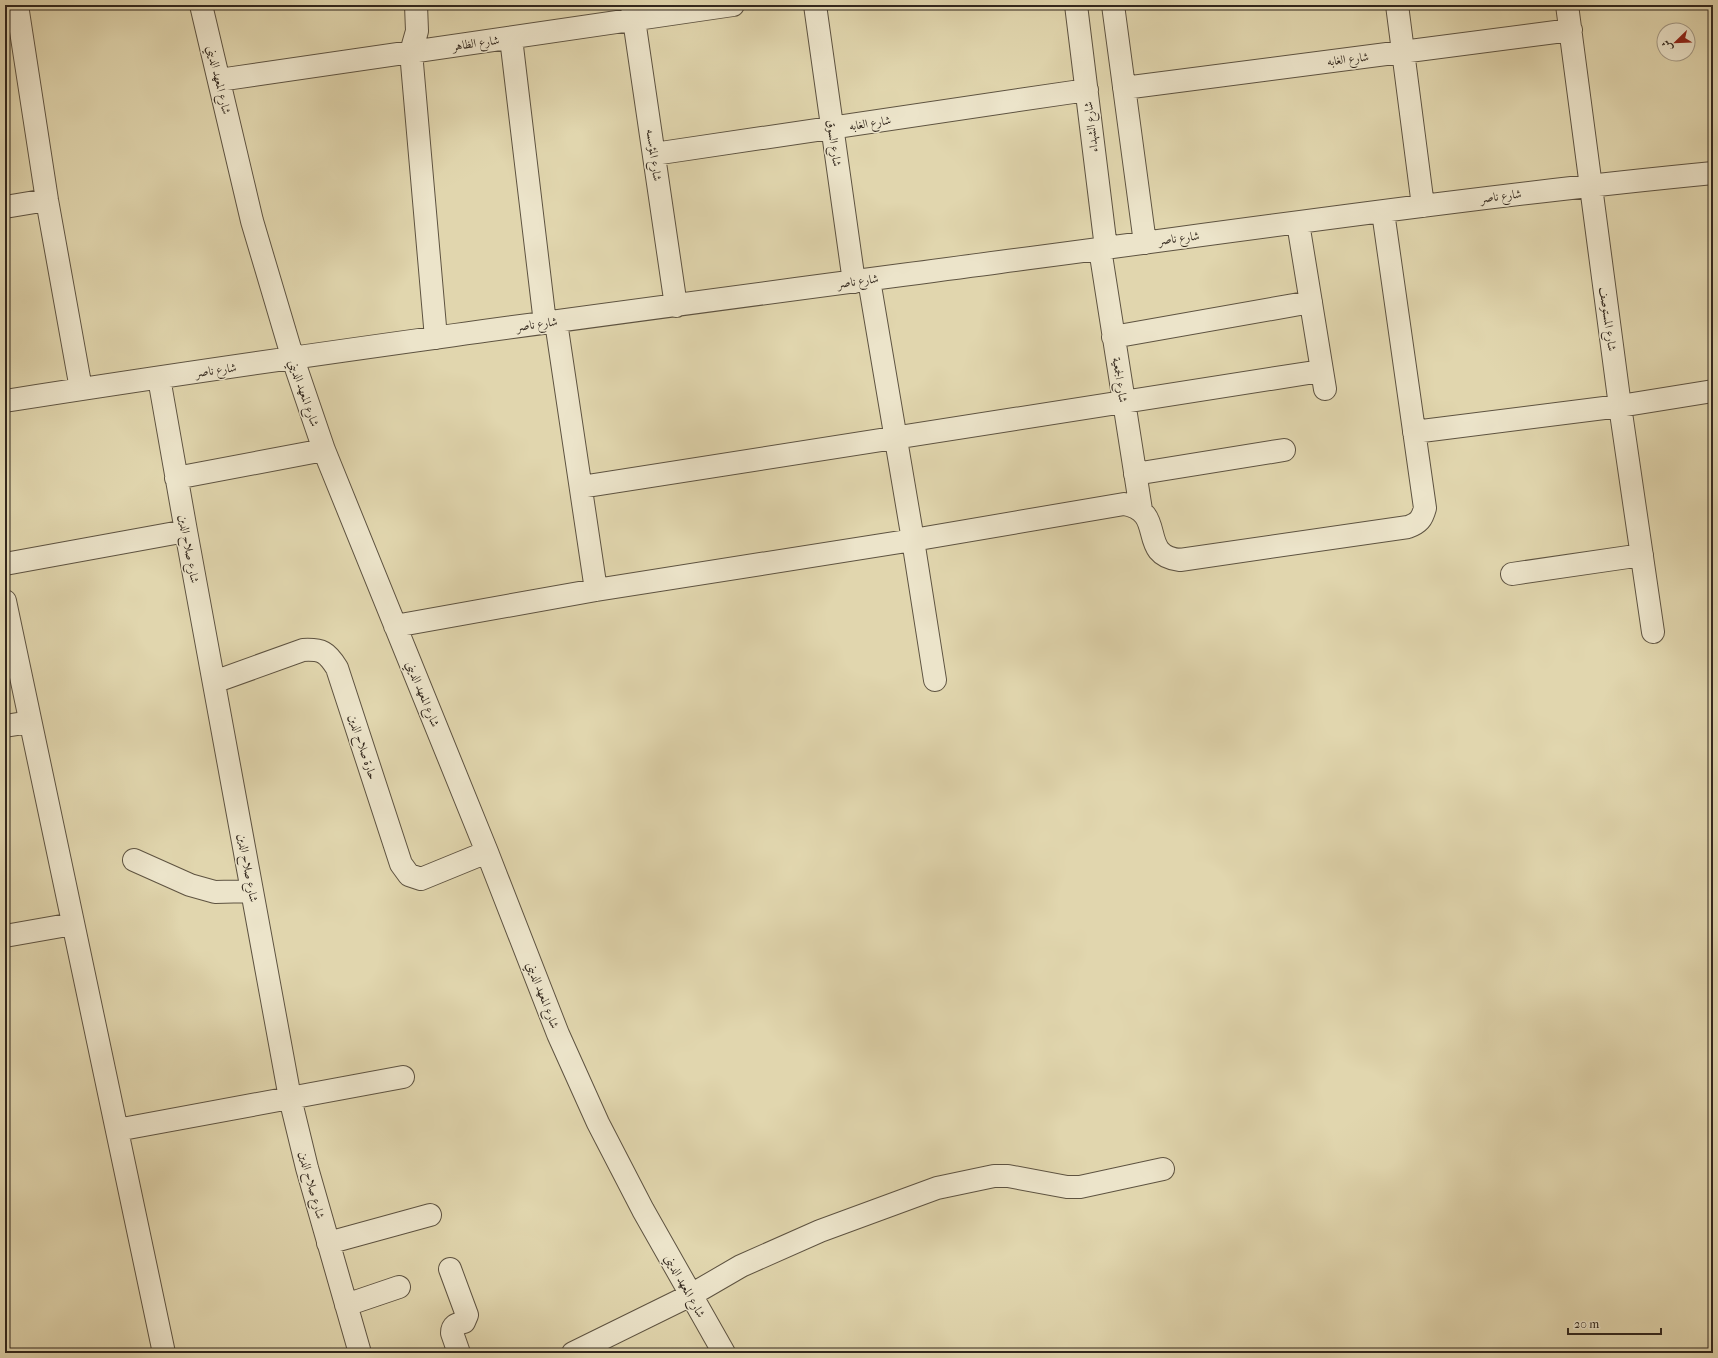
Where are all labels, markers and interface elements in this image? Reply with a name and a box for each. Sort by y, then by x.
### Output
north arrow [1656,22,1696,62]
street label: شارع الظاهر [450,33,501,57]
text: ش [1659,38,1675,53]
street label: شارع المعهد الديني [200,44,234,117]
street label: شارع الغابه [1326,49,1370,72]
street label: شارع الشهداء [1081,100,1105,153]
street label: شارع الغابه [848,113,893,137]
street label: شارع السوق [820,119,844,168]
street label: شارع المؤسسه [639,128,665,183]
street label: شارع ناصر [1478,187,1523,210]
street label: شارع ناصر [1156,229,1201,252]
street label: شارع ناصر [835,271,880,295]
street label: شارع المستوصف [1593,286,1619,353]
street label: شارع ناصر [514,314,559,338]
street label: شارع الجمعية [1106,356,1131,404]
street label: شارع المعهد الديني [282,358,322,430]
street label: شارع ناصر [193,360,238,384]
street label: شارع صلاح الدين [172,514,202,585]
street label: شارع المعهد الديني [400,659,443,731]
street label: حارة صلاح الدين [342,713,380,783]
street label: شارع صلاح الدين [231,833,261,904]
street label: شارع المعهد الديني [520,960,562,1032]
street label: شارع صلاح الدين [292,1150,328,1221]
street label: شارع المعهد الديني [658,1252,708,1322]
scale bar [1568,1310,1661,1336]
text: 20 m [1574,1317,1599,1331]

